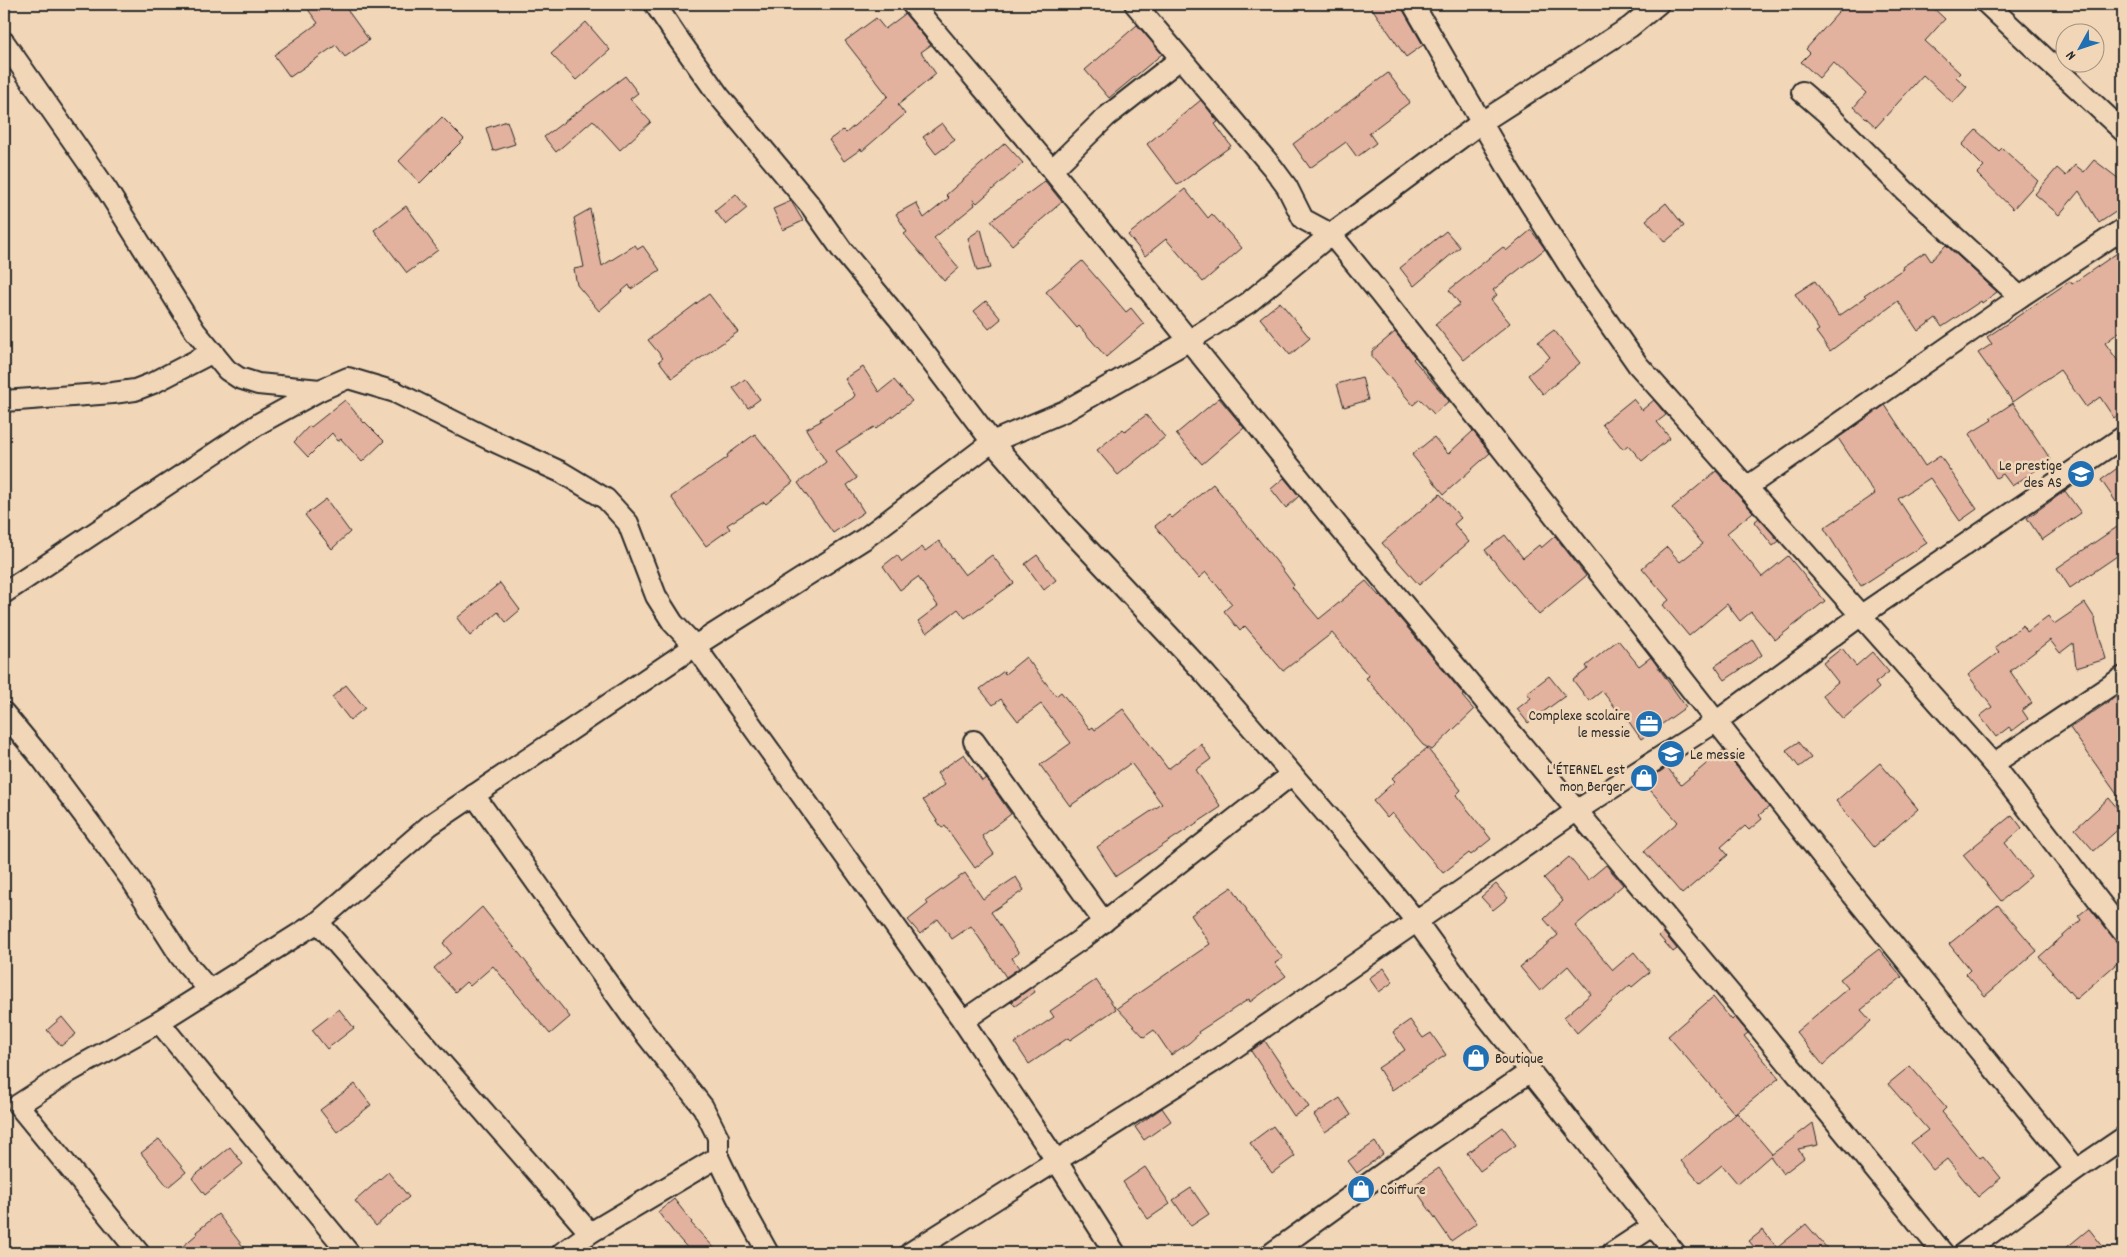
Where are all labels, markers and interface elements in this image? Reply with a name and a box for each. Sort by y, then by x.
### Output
north arrow [2054,22,2104,72]
text: N [2062,46,2081,64]
place label: Le prestige des AS [1999,456,2062,495]
school or university icon: Le prestige des AS [2066,459,2096,489]
place label: Complexe scolaire le messie [1528,706,1630,745]
office icon: Complexe scolaire le messie [1634,709,1664,739]
school or university icon: Le messie [1656,739,1686,769]
place label: Le messie [1690,745,1745,767]
place label: L'ÉTERNEL est mon Berger [1547,760,1625,799]
shop icon: L'ÉTERNEL est mon Berger [1629,763,1659,793]
shop icon: Boutique [1461,1043,1491,1073]
place label: Boutique [1495,1049,1544,1071]
shop icon: Coiffure [1346,1174,1376,1204]
place label: Coiffure [1380,1180,1426,1202]

